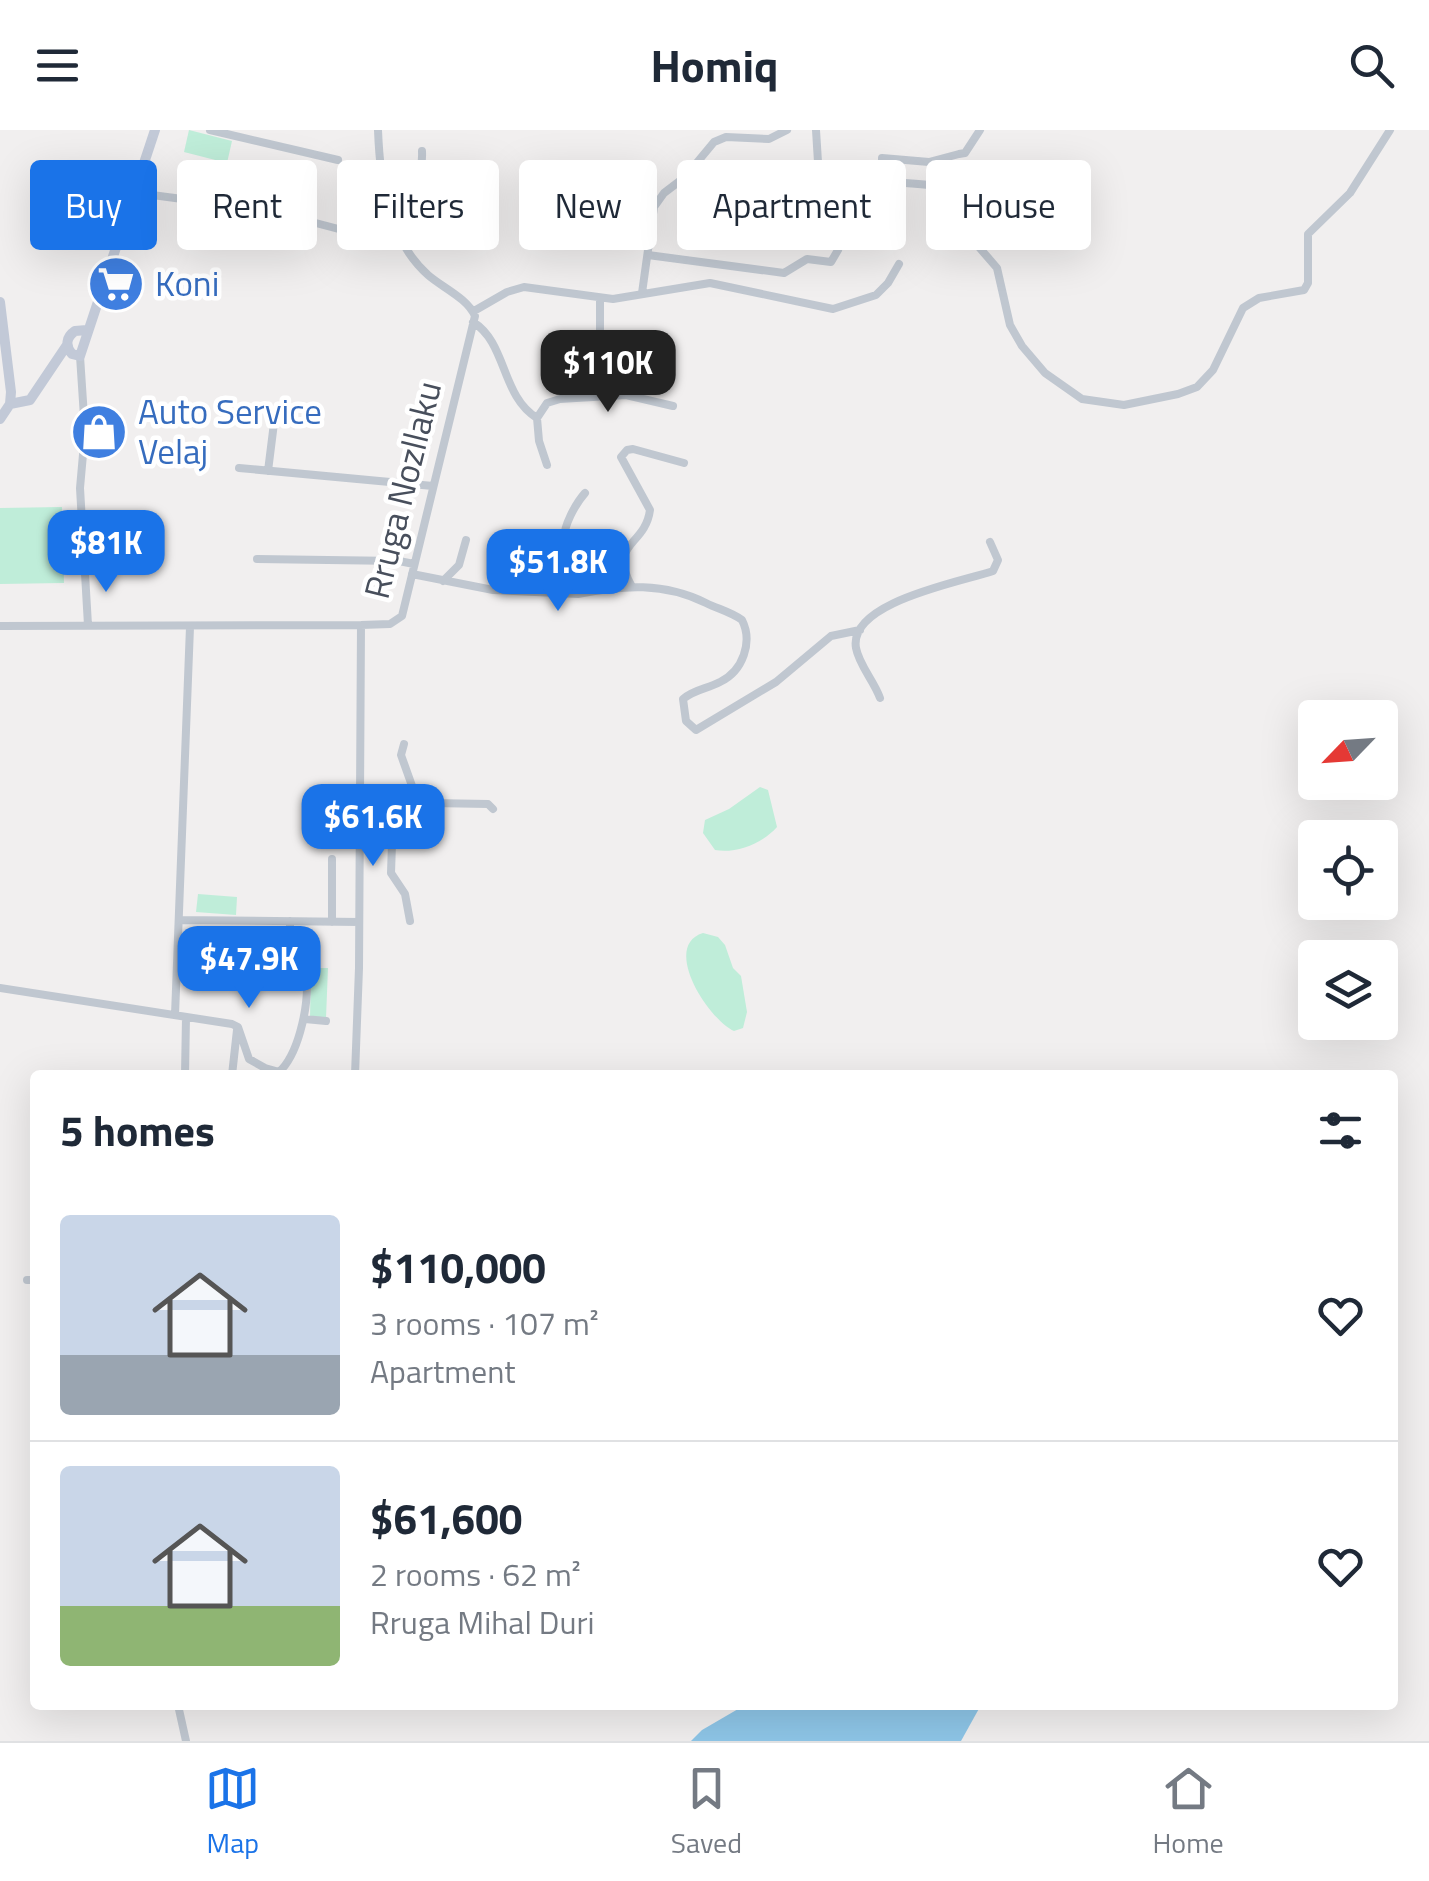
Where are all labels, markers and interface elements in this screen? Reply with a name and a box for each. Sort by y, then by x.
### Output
text: Homiq [651,31,778,99]
icon: menu [30,38,85,93]
icon: search [1344,38,1399,93]
chip: Buy [30,160,157,250]
chip: Rent [177,160,317,250]
chip: Filters [337,160,499,250]
chip: New [519,160,657,250]
chip: Apartment [677,160,906,250]
chip: House [926,160,1091,250]
supermarket icon: Koni [86,254,146,314]
place label: Koni [155,256,219,310]
pin: $110K [538,330,678,415]
text: $110K [563,338,653,386]
street label: Rruga Nozllaku [349,375,455,604]
place label: Auto Service Velaj [138,384,322,478]
shop icon: Auto Service Velaj [69,402,129,462]
pin: $81K [47,510,165,595]
text: $81K [70,518,142,566]
pin: $51.8K [477,529,639,614]
text: $51.8K [509,537,607,585]
north arrow [1298,700,1398,800]
map controls [1298,700,1398,1040]
pin: $61.6K [292,784,454,869]
text: $61.6K [324,792,422,840]
button: locate [1298,820,1398,920]
pin: $47.9K [168,926,330,1011]
text: $47.9K [200,934,298,982]
button: layers [1298,940,1398,1040]
text: 5 homes [60,1098,215,1162]
icon: filters [1313,1103,1368,1158]
text: $110,000 [370,1235,546,1299]
icon: home [140,1255,260,1375]
icon: heart [1313,1288,1368,1343]
text: 3 rooms · 107 m² [370,1299,599,1347]
text: Apartment [370,1347,516,1395]
text: $61,600 [370,1486,522,1550]
icon: home [140,1506,260,1626]
icon: heart [1313,1539,1368,1594]
text: 2 rooms · 62 m² [370,1550,581,1598]
text: Rruga Mihal Duri [370,1598,595,1646]
tab: Map [205,1761,260,1864]
tab: Saved [671,1761,742,1864]
tab: Home [1153,1761,1224,1864]

